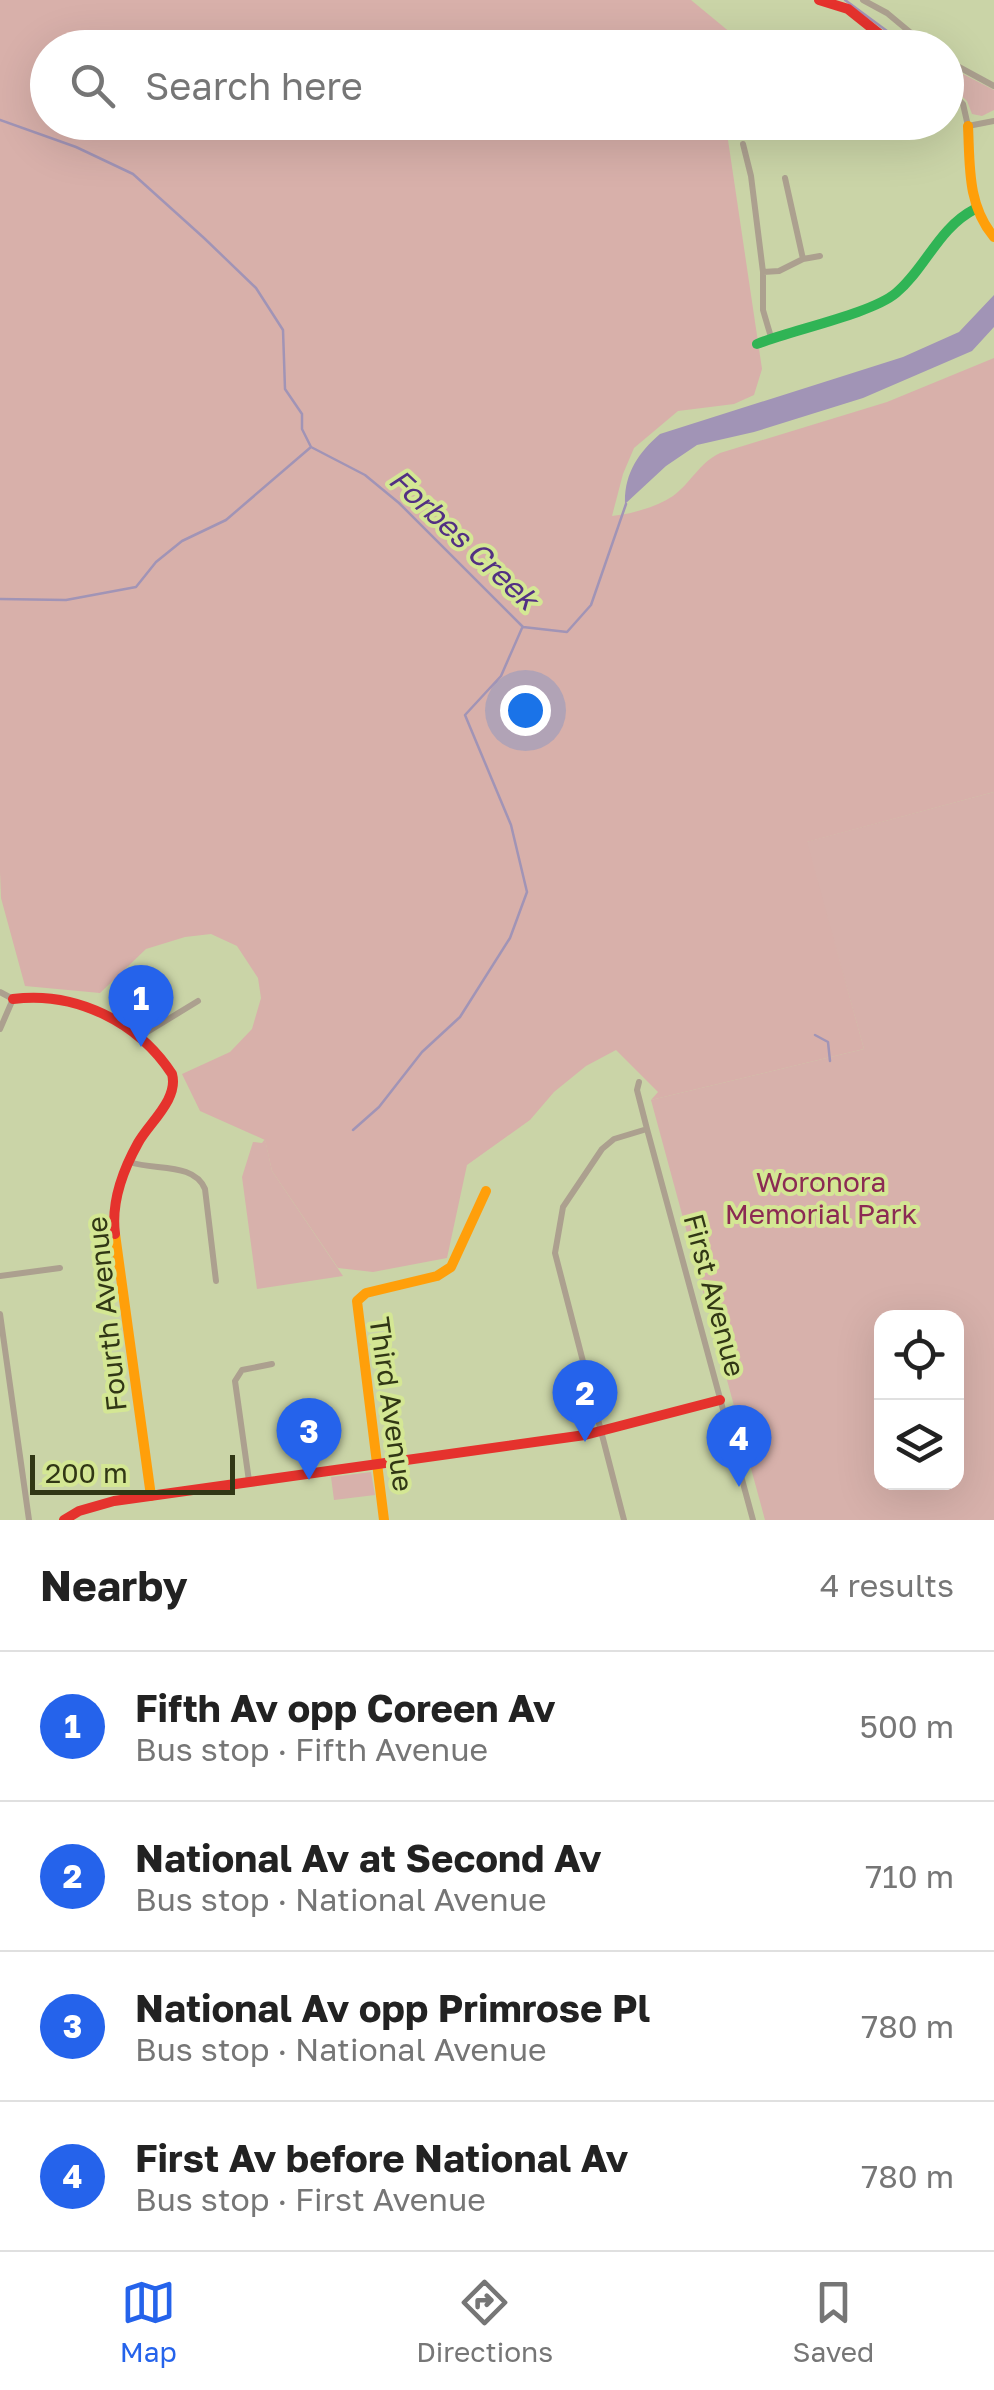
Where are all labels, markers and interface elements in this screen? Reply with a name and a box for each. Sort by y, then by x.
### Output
search box [30,30,964,140]
icon: search [65,58,120,113]
text: Search here [145,63,363,108]
water label: Forbes Creek [382,461,548,619]
your location [500,685,551,736]
pin: 1 [108,964,174,1047]
park label: Woronora Memorial Park [725,1165,918,1230]
street label: First Avenue [677,1210,753,1380]
street label: Fourth Avenue [79,1215,133,1413]
map controls [874,1310,964,1490]
button: locate [874,1310,964,1400]
street label: Third Avenue [363,1315,421,1493]
pin: 2 [552,1360,618,1442]
pin: 3 [276,1398,342,1480]
button: layers [874,1400,964,1490]
pin: 4 [706,1404,772,1487]
scale bar [30,1450,235,1494]
text: 200 m [45,1456,128,1489]
text: Nearby [40,1560,188,1610]
text: 4 results [820,1566,954,1604]
text: Fifth Av opp Coreen Av [135,1685,556,1730]
text: 1 [64,1707,81,1745]
text: 500 m [859,1707,954,1745]
text: Bus stop · Fifth Avenue [135,1730,488,1768]
text: National Av at Second Av [135,1835,602,1880]
text: 2 [63,1857,82,1895]
text: 710 m [865,1857,954,1895]
text: Bus stop · National Avenue [135,1880,547,1918]
text: National Av opp Primrose Pl [135,1985,650,2030]
text: 3 [63,2007,82,2045]
text: 780 m [861,2007,954,2045]
text: Bus stop · National Avenue [135,2030,547,2068]
text: First Av before National Av [135,2135,628,2180]
text: 4 [62,2157,83,2195]
text: 780 m [861,2157,954,2195]
text: Bus stop · First Avenue [135,2180,486,2218]
tab: Map [120,2275,177,2368]
tab: Directions [416,2275,553,2368]
tab: Saved [792,2275,874,2368]

